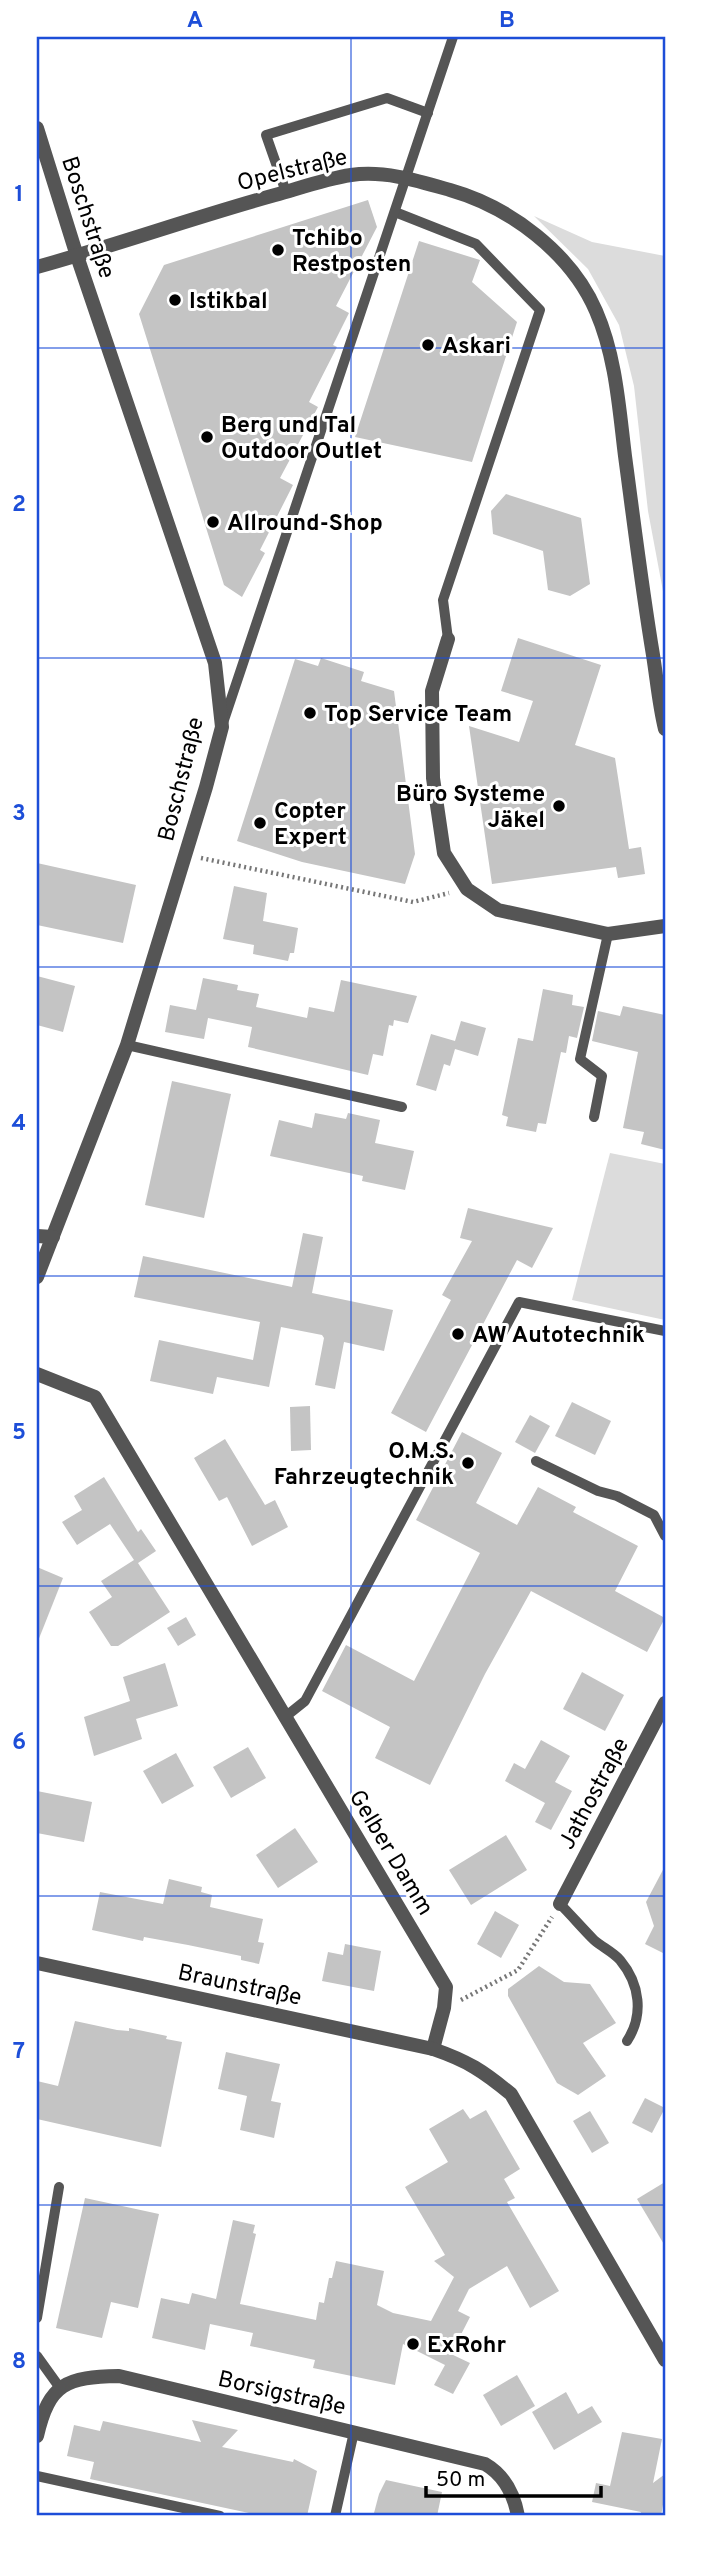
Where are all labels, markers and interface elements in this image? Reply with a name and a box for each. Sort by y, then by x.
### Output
text: A [187,7,203,36]
text: B [499,7,515,36]
street label: Opelstraße [234,144,351,199]
street label: Boschstraße [53,153,120,283]
text: 1 [14,181,24,210]
place label: Tchibo Restposten [292,225,411,280]
marker: Tchibo Restposten [270,242,286,258]
place label: Istikbal [189,288,268,317]
marker: Istikbal [167,292,183,308]
place label: Askari [442,333,511,362]
marker: Askari [420,337,436,353]
place label: Berg und Tal Outdoor Outlet [221,412,382,467]
marker: Berg und Tal Outdoor Outlet [199,429,215,445]
text: 2 [12,491,26,520]
place label: Allround-Shop [227,510,383,539]
marker: Allround-Shop [205,514,221,530]
place label: Top Service Team [324,701,512,730]
marker: Top Service Team [302,705,318,721]
street label: Boschstraße [153,715,212,845]
place label: Büro Systeme Jäkel [396,781,545,836]
place label: Copter Expert [274,798,347,853]
marker: Büro Systeme Jäkel [551,798,567,814]
text: 3 [12,800,26,829]
marker: Copter Expert [252,815,268,831]
text: 4 [12,1110,26,1139]
place label: AW Autotechnik [472,1322,645,1351]
marker: AW Autotechnik [450,1326,466,1342]
text: 5 [12,1419,26,1448]
place label: O.M.S. Fahrzeugtechnik [274,1438,454,1493]
marker: O.M.S. Fahrzeugtechnik [460,1455,476,1471]
text: 6 [12,1729,26,1758]
street label: Jathostraße [554,1733,637,1855]
street label: Gelber Damm [341,1785,439,1921]
street label: Braunstraße [175,1959,304,2014]
text: 7 [13,2038,25,2067]
place label: ExRohr [427,2332,507,2361]
marker: ExRohr [405,2336,421,2352]
text: 8 [12,2348,26,2377]
street label: Borsigstraße [215,2366,348,2423]
scale bar [426,2455,600,2499]
text: 50 m [436,2467,485,2494]

